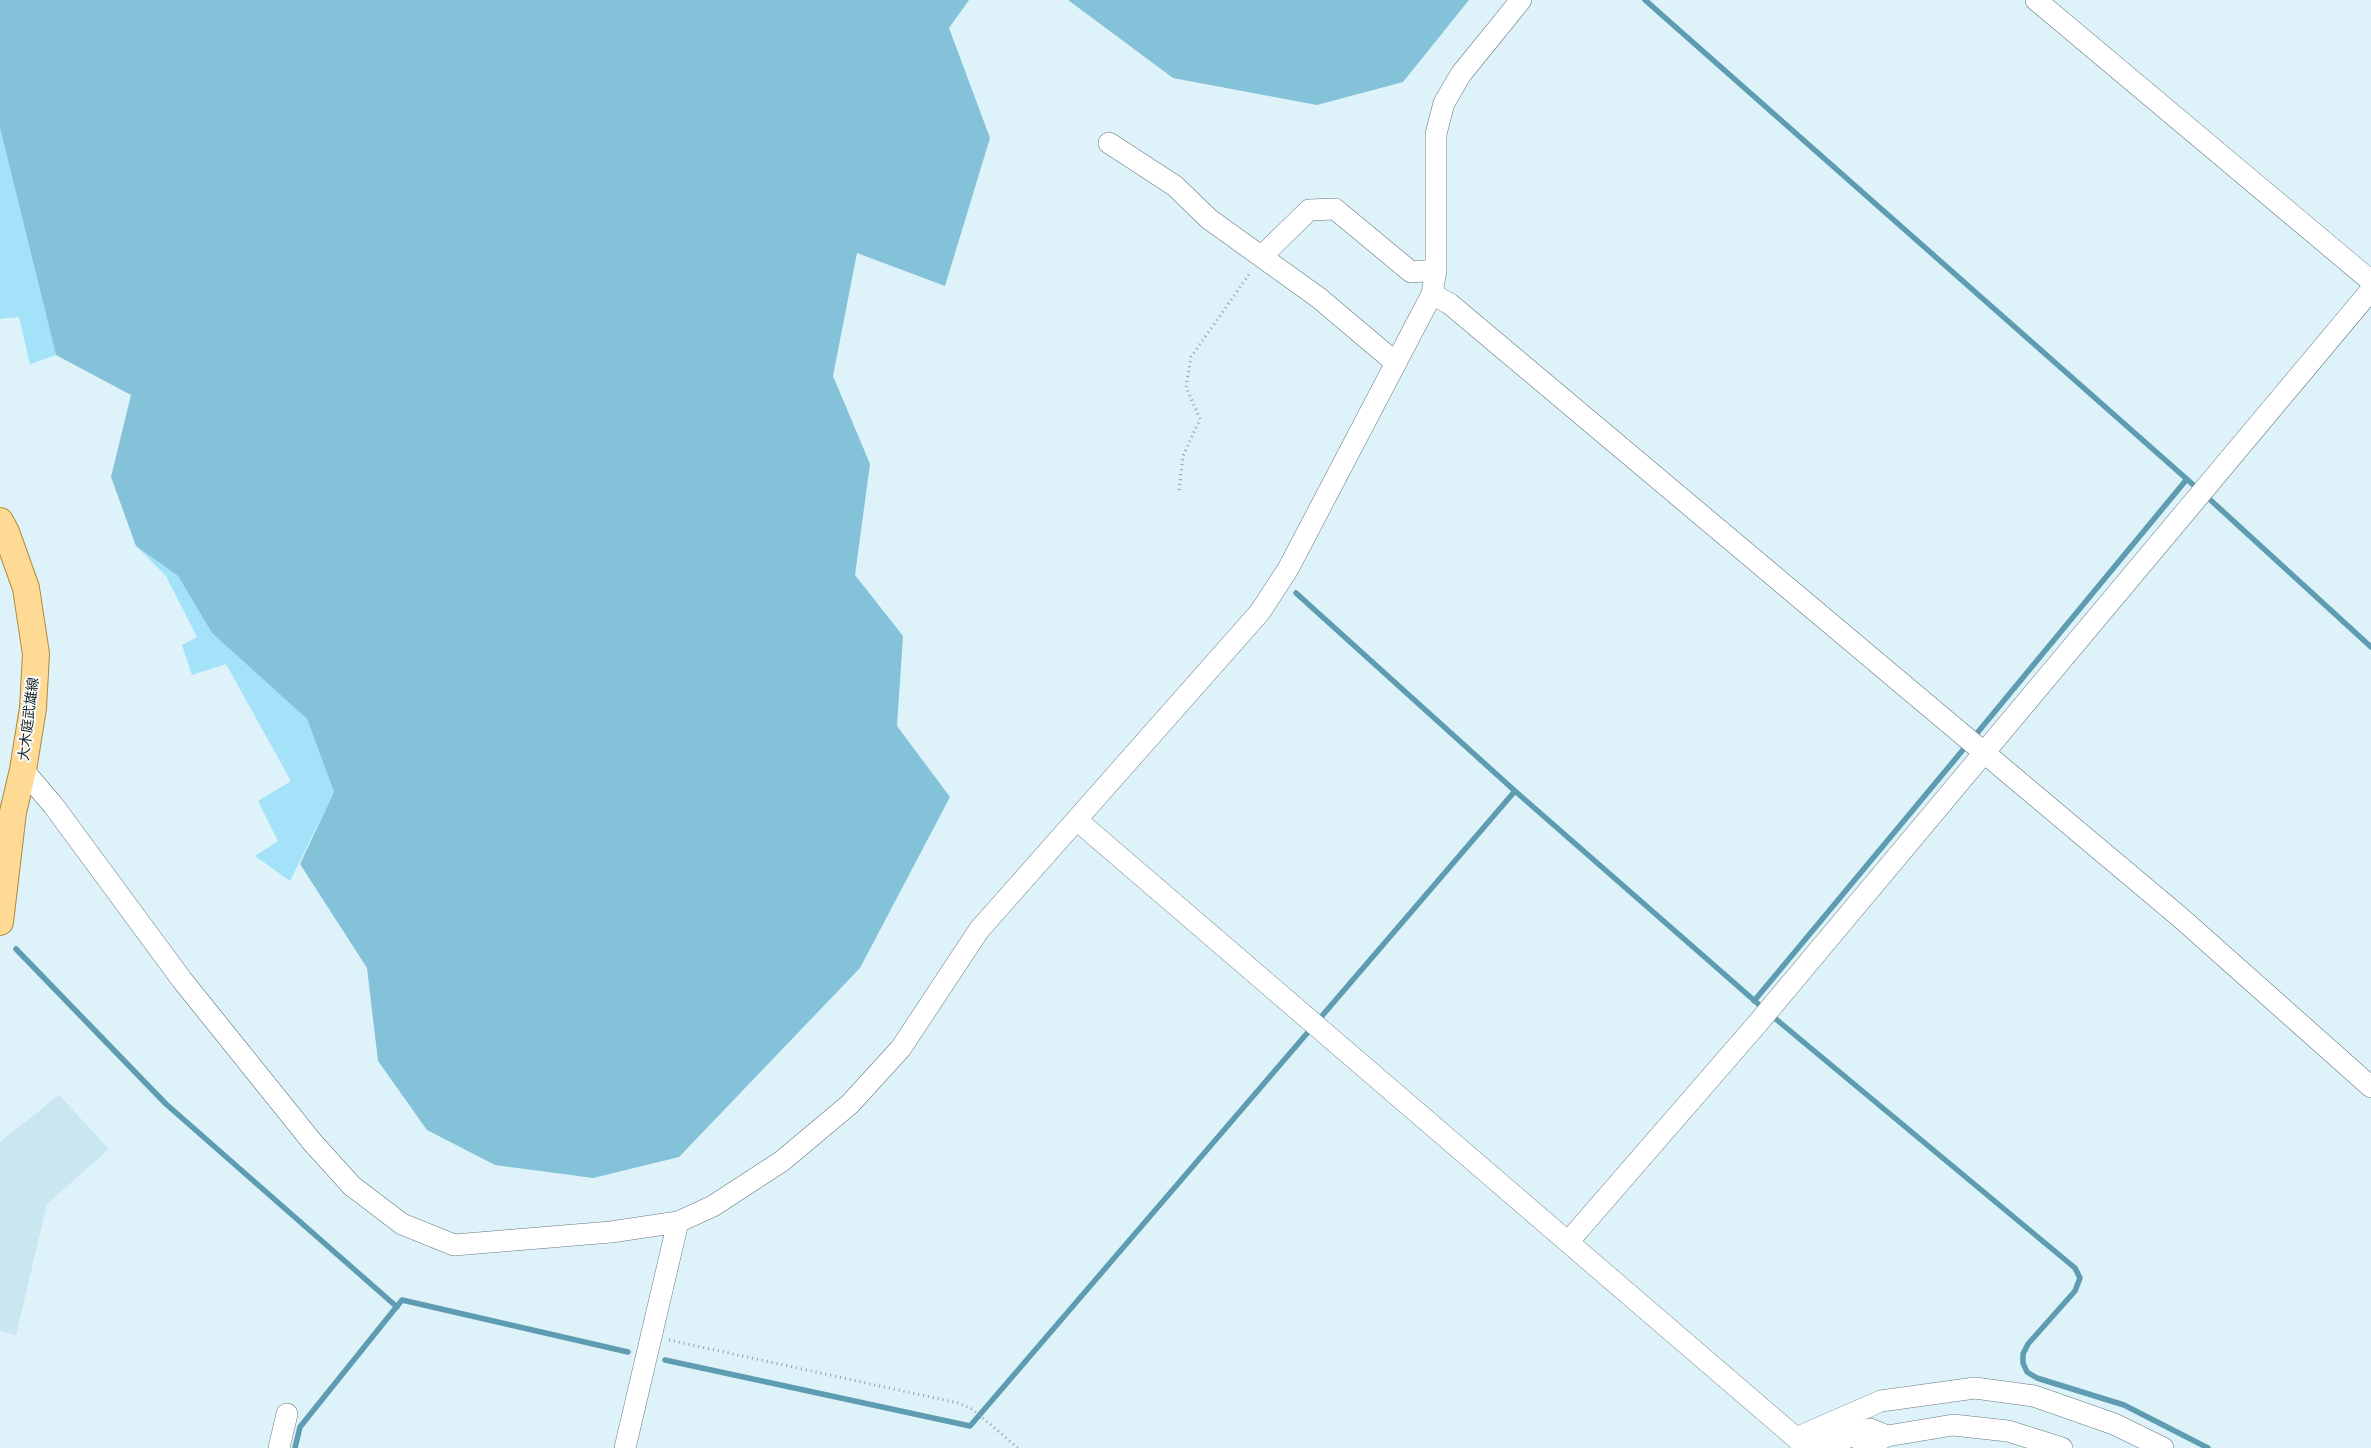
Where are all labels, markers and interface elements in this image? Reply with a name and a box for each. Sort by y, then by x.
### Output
street label: 大木庭武雄線 [16,676,42,762]

